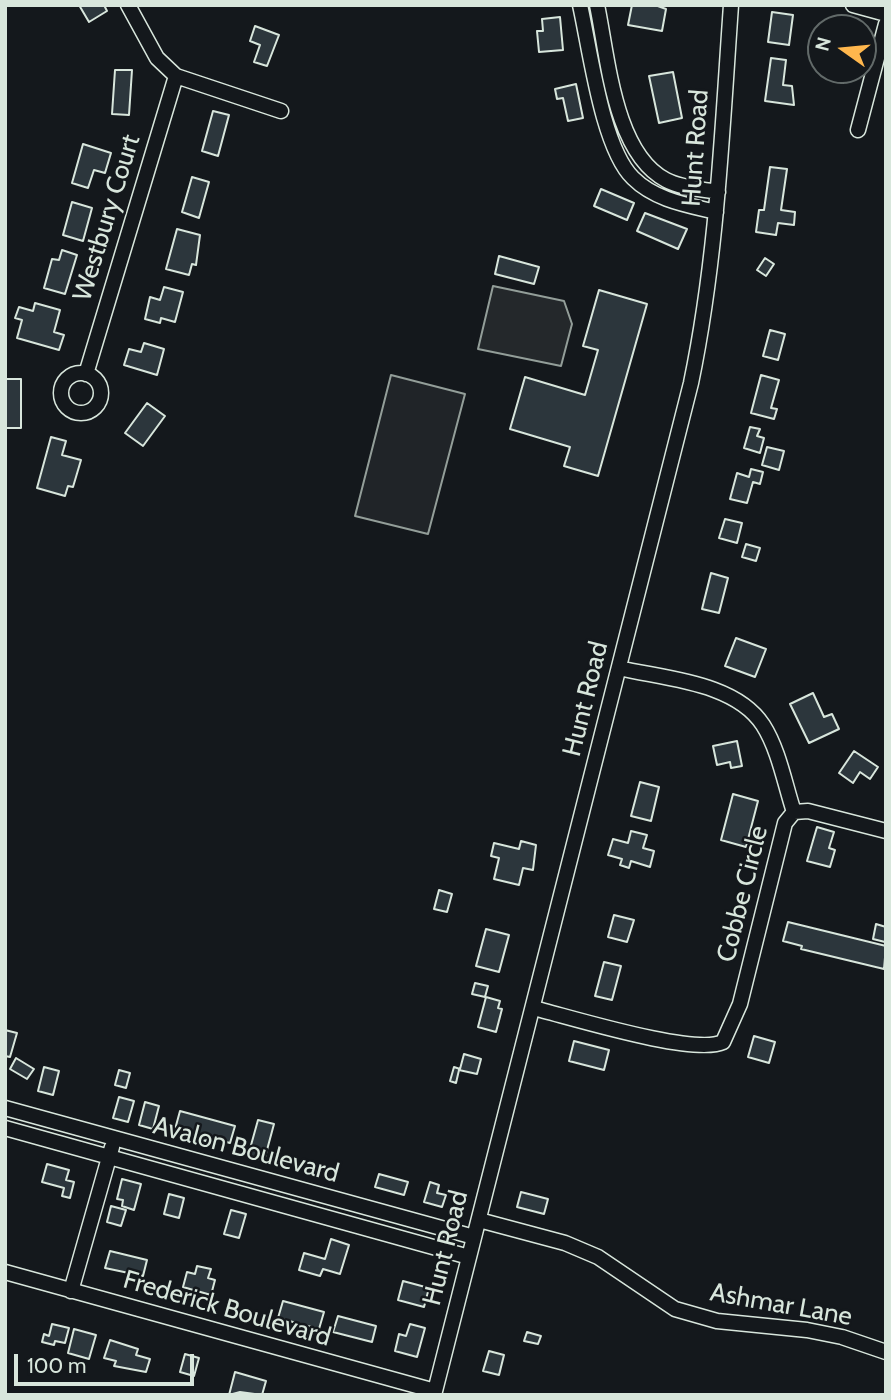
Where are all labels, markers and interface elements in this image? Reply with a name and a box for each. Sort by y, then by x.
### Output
north arrow [807,14,877,84]
text: N [810,34,836,53]
street label: Hunt Road [676,89,716,207]
street label: Westbury Court [67,131,147,305]
street label: Hunt Road [557,638,615,760]
street label: Cobbe Circle [711,823,775,965]
street label: Avalon Boulevard [150,1110,342,1190]
street label: Hunt Road [417,1187,475,1309]
street label: Frederick Boulevard [120,1264,334,1354]
street label: Ashmar Lane [708,1277,854,1333]
scale bar [18,1340,198,1384]
text: 100 m [27,1353,86,1378]

